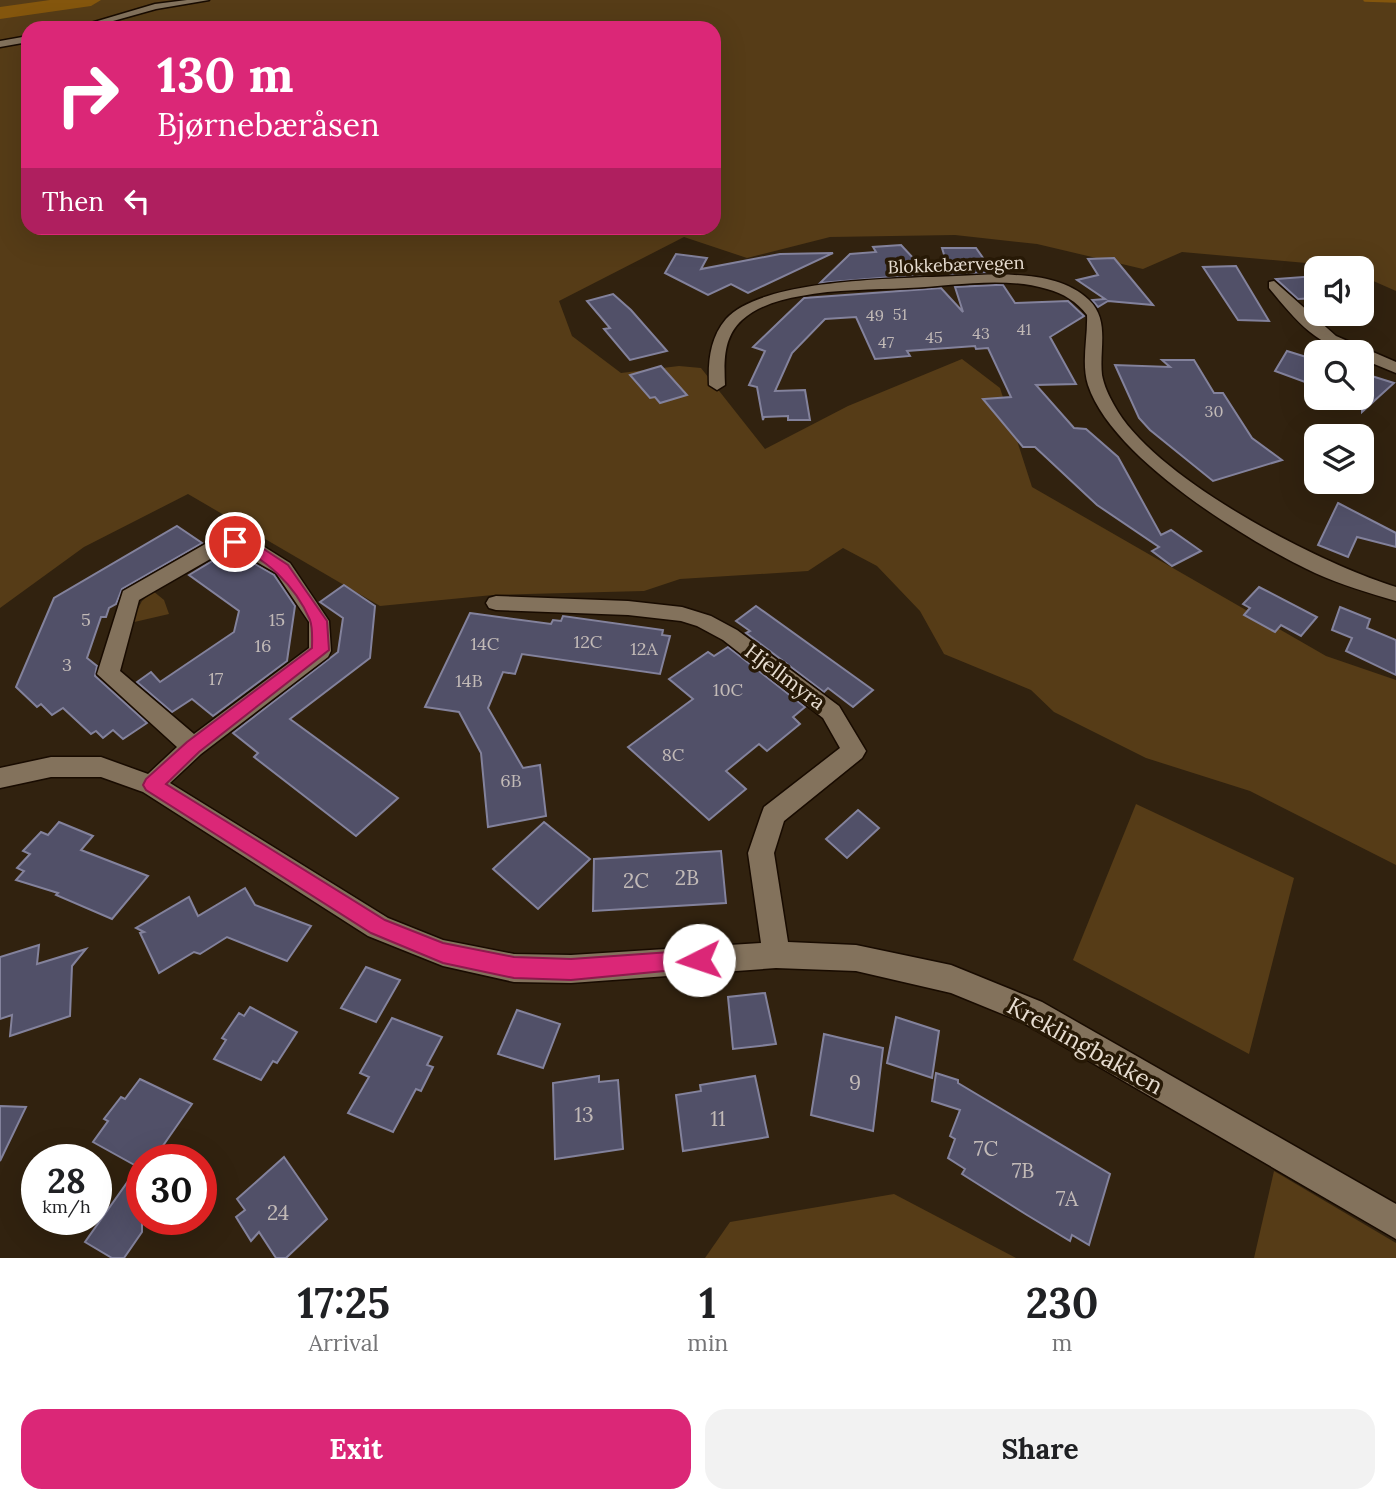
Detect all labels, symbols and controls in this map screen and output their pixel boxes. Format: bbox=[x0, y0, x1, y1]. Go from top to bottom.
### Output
text: 130 m bbox=[157, 43, 293, 105]
icon: right bbox=[42, 49, 133, 140]
text: Bjørnebæråsen bbox=[157, 104, 380, 145]
icon: left bbox=[118, 182, 156, 220]
text: Then bbox=[42, 185, 104, 218]
street label: Blokkebærvegen bbox=[887, 251, 1025, 278]
map controls bbox=[1304, 256, 1374, 494]
button: sound bbox=[1304, 256, 1374, 326]
house number: 51 bbox=[893, 304, 907, 324]
house number: 49 bbox=[866, 305, 884, 325]
house number: 41 bbox=[1017, 319, 1031, 339]
house number: 43 bbox=[972, 323, 990, 343]
house number: 45 bbox=[925, 327, 943, 347]
house number: 47 bbox=[878, 332, 895, 352]
button: search bbox=[1304, 340, 1374, 410]
house number: 30 bbox=[1205, 401, 1223, 421]
button: layers bbox=[1304, 424, 1374, 494]
pin bbox=[205, 512, 265, 572]
icon: arrive bbox=[216, 523, 254, 561]
house number: 5 bbox=[81, 608, 91, 631]
house number: 15 bbox=[269, 608, 285, 631]
house number: 12C bbox=[574, 630, 603, 653]
house number: 14C bbox=[471, 632, 500, 655]
house number: 16 bbox=[255, 634, 271, 657]
house number: 12A bbox=[630, 637, 658, 660]
street label: Hjellmyra bbox=[740, 638, 831, 716]
house number: 3 bbox=[62, 653, 72, 676]
house number: 17 bbox=[209, 667, 223, 690]
house number: 14B bbox=[455, 669, 483, 692]
house number: 10C bbox=[713, 678, 744, 701]
house number: 8C bbox=[662, 743, 685, 766]
house number: 6B bbox=[500, 769, 522, 792]
house number: 2B bbox=[675, 864, 699, 891]
house number: 2C bbox=[623, 867, 649, 894]
position arrow bbox=[662, 923, 736, 997]
street label: Kreklingbakken bbox=[1002, 990, 1169, 1101]
house number: 9 bbox=[849, 1069, 861, 1096]
house number: 13 bbox=[574, 1101, 594, 1128]
house number: 11 bbox=[710, 1105, 726, 1132]
house number: 7C bbox=[974, 1135, 998, 1162]
speed limit sign: 30 bbox=[126, 1144, 217, 1235]
house number: 7B bbox=[1012, 1157, 1034, 1184]
text: 28 bbox=[47, 1158, 86, 1203]
house number: 7A bbox=[1056, 1185, 1079, 1212]
text: km/h bbox=[42, 1195, 91, 1218]
house number: 24 bbox=[267, 1199, 289, 1226]
text: 17:25 bbox=[298, 1276, 390, 1330]
text: 1 bbox=[699, 1276, 716, 1330]
text: 230 bbox=[1026, 1276, 1098, 1330]
text: Arrival bbox=[309, 1328, 379, 1357]
text: min bbox=[687, 1328, 728, 1357]
text: m bbox=[1052, 1328, 1072, 1357]
button: Exit bbox=[21, 1409, 691, 1489]
button: Share bbox=[705, 1409, 1375, 1489]

